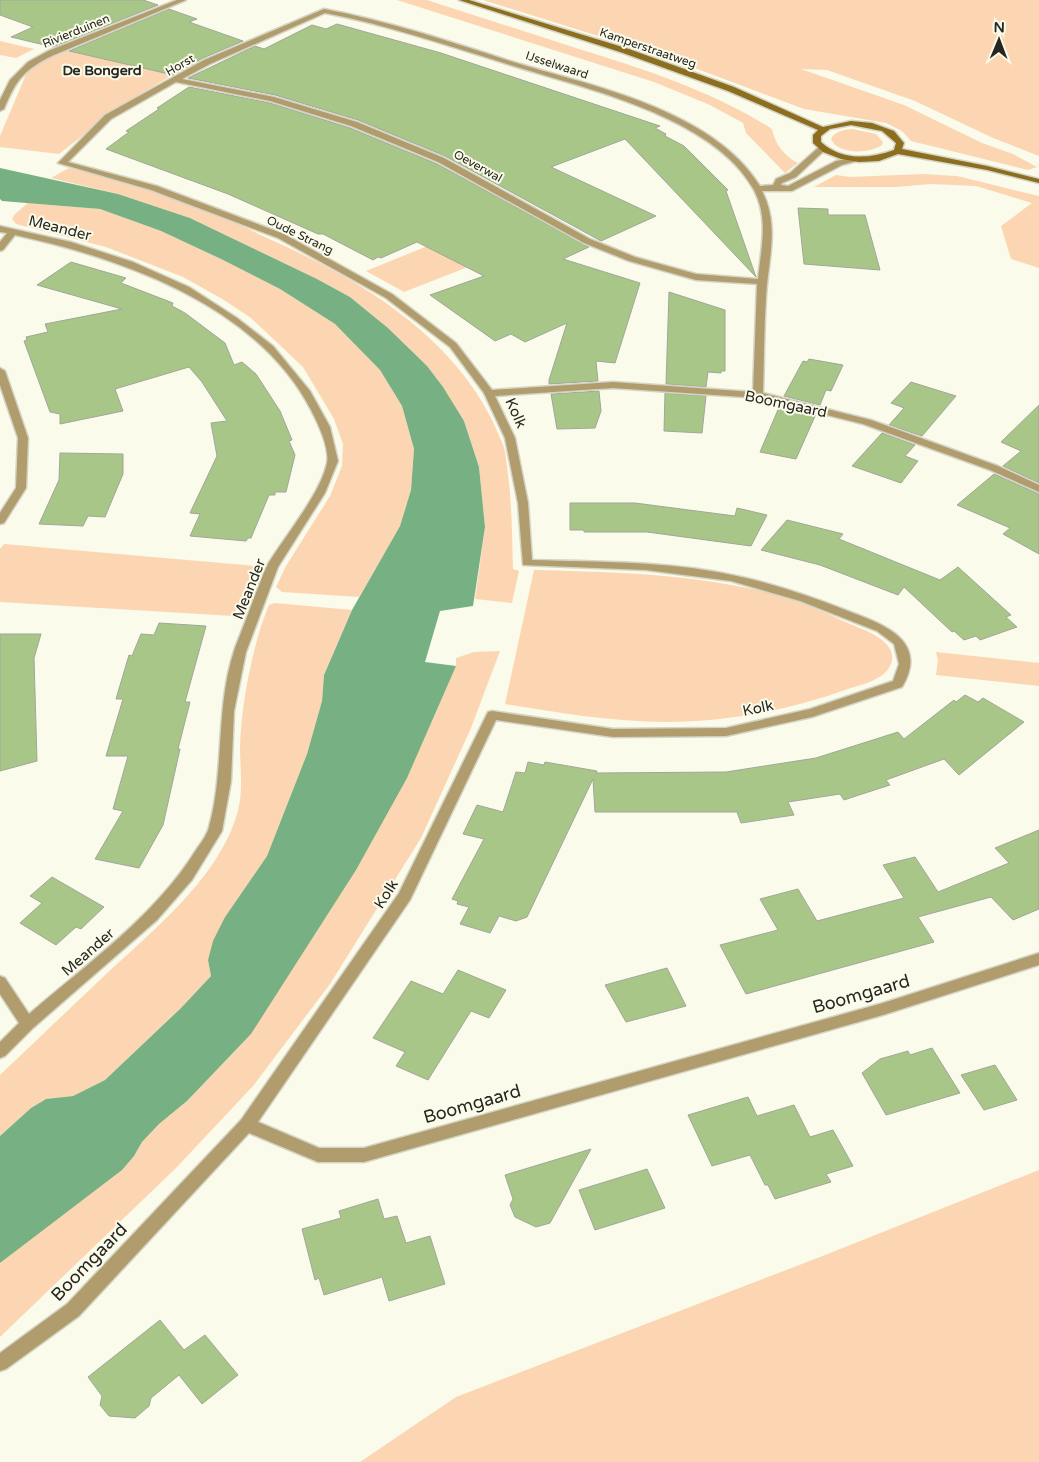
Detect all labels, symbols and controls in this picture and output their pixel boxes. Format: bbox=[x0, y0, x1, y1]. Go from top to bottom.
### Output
street label: Rivierduinen bbox=[40, 11, 112, 51]
north arrow bbox=[974, 15, 1024, 65]
text: N bbox=[993, 19, 1005, 36]
street label: Kamperstraatweg bbox=[598, 25, 698, 71]
street label: IJsselwaard bbox=[524, 48, 590, 82]
street label: Horst bbox=[163, 51, 197, 79]
district label: De Bongerd bbox=[62, 62, 142, 79]
street label: Oeverwal bbox=[451, 147, 505, 185]
street label: Meander bbox=[27, 212, 93, 245]
street label: Oude Strang bbox=[264, 213, 336, 257]
street label: Boomgaard bbox=[743, 387, 829, 421]
street label: Kolk bbox=[501, 395, 531, 431]
street label: Meander bbox=[229, 556, 269, 622]
street label: Kolk bbox=[741, 696, 775, 720]
street label: Kolk bbox=[370, 876, 402, 912]
street label: Meander bbox=[58, 924, 118, 980]
street label: Boomgaard bbox=[810, 970, 912, 1018]
street label: Boomgaard bbox=[421, 1080, 523, 1128]
street label: Boomgaard bbox=[46, 1218, 132, 1306]

